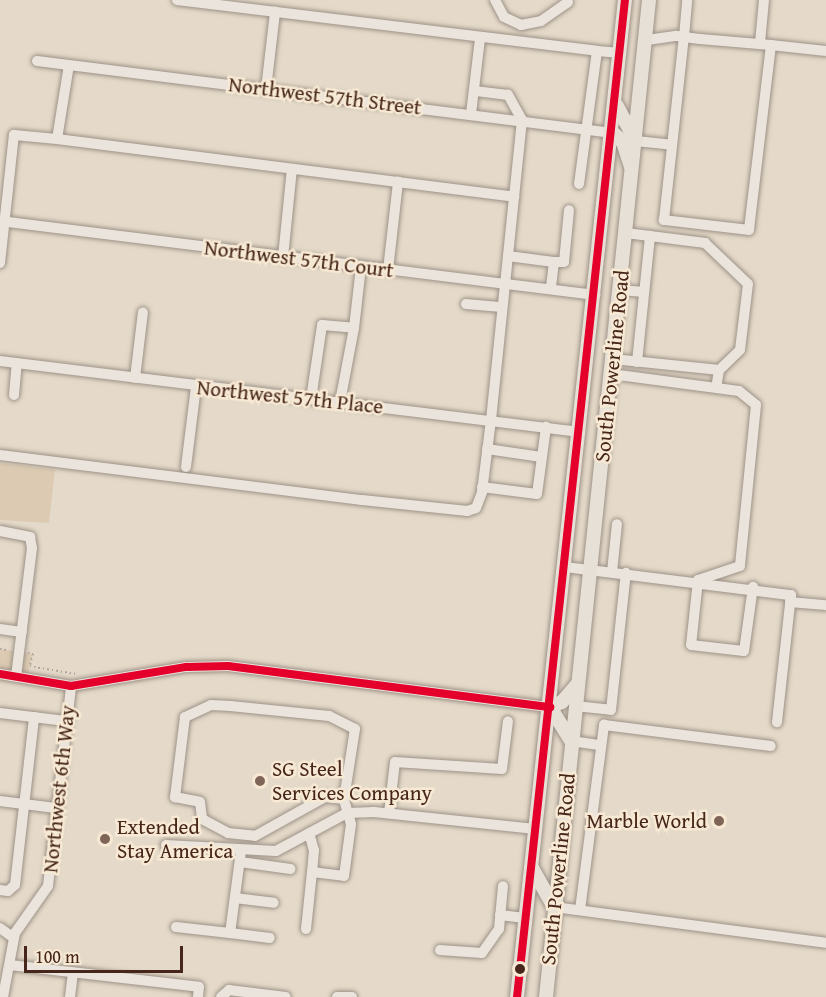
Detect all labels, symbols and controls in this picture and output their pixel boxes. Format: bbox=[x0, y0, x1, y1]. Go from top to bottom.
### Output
street label: Northwest 57th Street bbox=[227, 72, 423, 120]
street label: Northwest 57th Court bbox=[203, 235, 395, 283]
street label: South Powerline Road bbox=[589, 269, 635, 463]
street label: Northwest 57th Place bbox=[196, 375, 384, 419]
street label: Northwest 6th Way bbox=[38, 704, 80, 874]
place label: SG Steel Services Company bbox=[272, 756, 432, 806]
street label: South Powerline Road bbox=[535, 772, 581, 966]
marker: SG Steel Services Company bbox=[253, 774, 267, 788]
place label: Marble World bbox=[586, 808, 707, 834]
place label: Extended Stay America bbox=[117, 814, 233, 864]
marker: Marble World bbox=[712, 814, 726, 828]
marker: Extended Stay America bbox=[98, 832, 112, 846]
scale bar bbox=[27, 934, 186, 972]
text: 100 m bbox=[35, 943, 80, 970]
unlabelled marker bbox=[514, 963, 526, 975]

